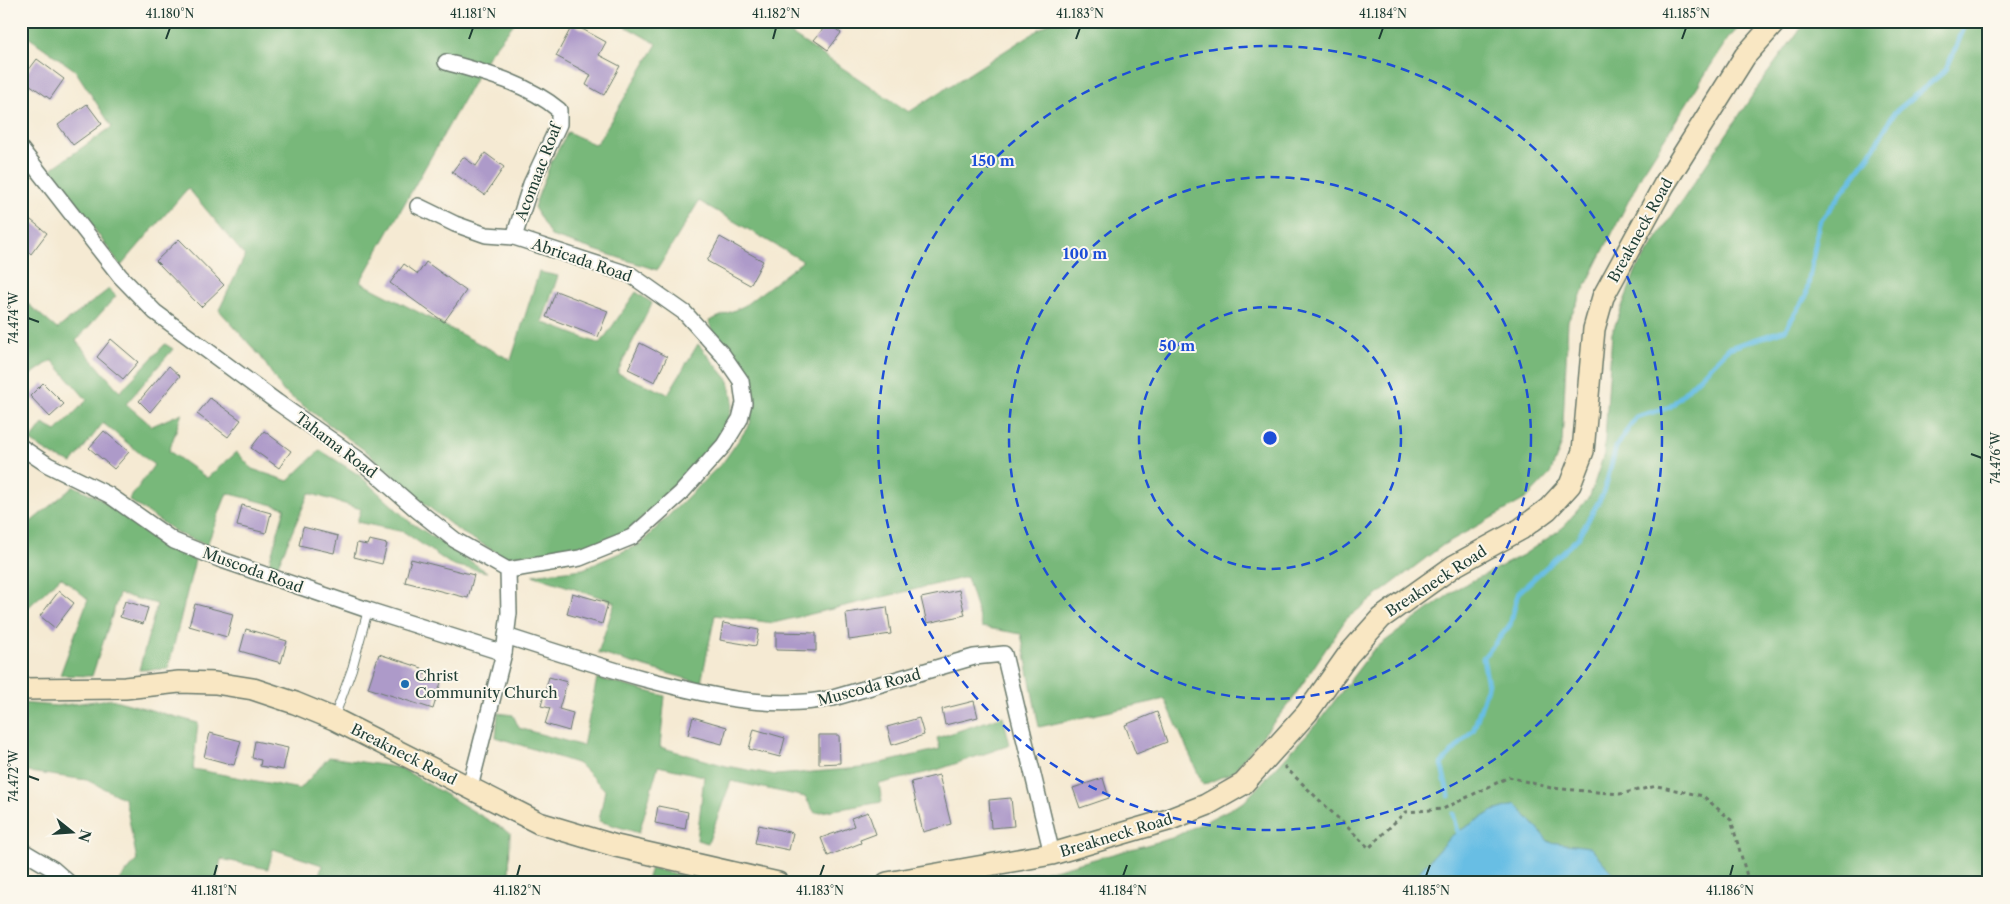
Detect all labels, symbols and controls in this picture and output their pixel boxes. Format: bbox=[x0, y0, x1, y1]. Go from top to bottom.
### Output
text: 41.180°N bbox=[146, 6, 194, 21]
text: 41.181°N bbox=[450, 6, 496, 21]
text: 41.182°N bbox=[752, 6, 800, 21]
text: 41.183°N bbox=[1056, 6, 1104, 21]
text: 41.184°N bbox=[1359, 6, 1407, 21]
text: 41.185°N bbox=[1662, 6, 1710, 21]
street label: Acomaac Roaf bbox=[510, 119, 566, 224]
text: 150 m bbox=[971, 151, 1015, 170]
street label: Breakneck Road bbox=[1603, 174, 1677, 286]
street label: Abricada Road bbox=[528, 234, 635, 286]
text: 100 m bbox=[1063, 244, 1107, 263]
text: 74.474°W bbox=[6, 291, 21, 344]
text: 50 m bbox=[1159, 336, 1195, 355]
street label: Tahama Road bbox=[291, 408, 381, 482]
centre of rings bbox=[1261, 429, 1279, 447]
text: 74.476°W bbox=[1988, 431, 2003, 484]
street label: Breakneck Road bbox=[1382, 541, 1490, 621]
street label: Muscoda Road bbox=[200, 543, 306, 597]
street label: Muscoda Road bbox=[815, 664, 923, 710]
place label: Christ Community Church bbox=[415, 666, 558, 702]
marker: Christ Community Church bbox=[399, 678, 411, 690]
street label: Breakneck Road bbox=[348, 719, 460, 789]
text: 74.472°W bbox=[6, 749, 21, 802]
north arrow bbox=[48, 806, 98, 856]
street label: Breakneck Road bbox=[1057, 809, 1175, 861]
text: N bbox=[74, 827, 95, 844]
text: 41.181°N bbox=[191, 883, 237, 898]
text: 41.182°N bbox=[493, 883, 541, 898]
text: 41.183°N bbox=[796, 883, 844, 898]
text: 41.184°N bbox=[1099, 883, 1147, 898]
text: 41.185°N bbox=[1402, 883, 1450, 898]
text: 41.186°N bbox=[1706, 883, 1754, 898]

